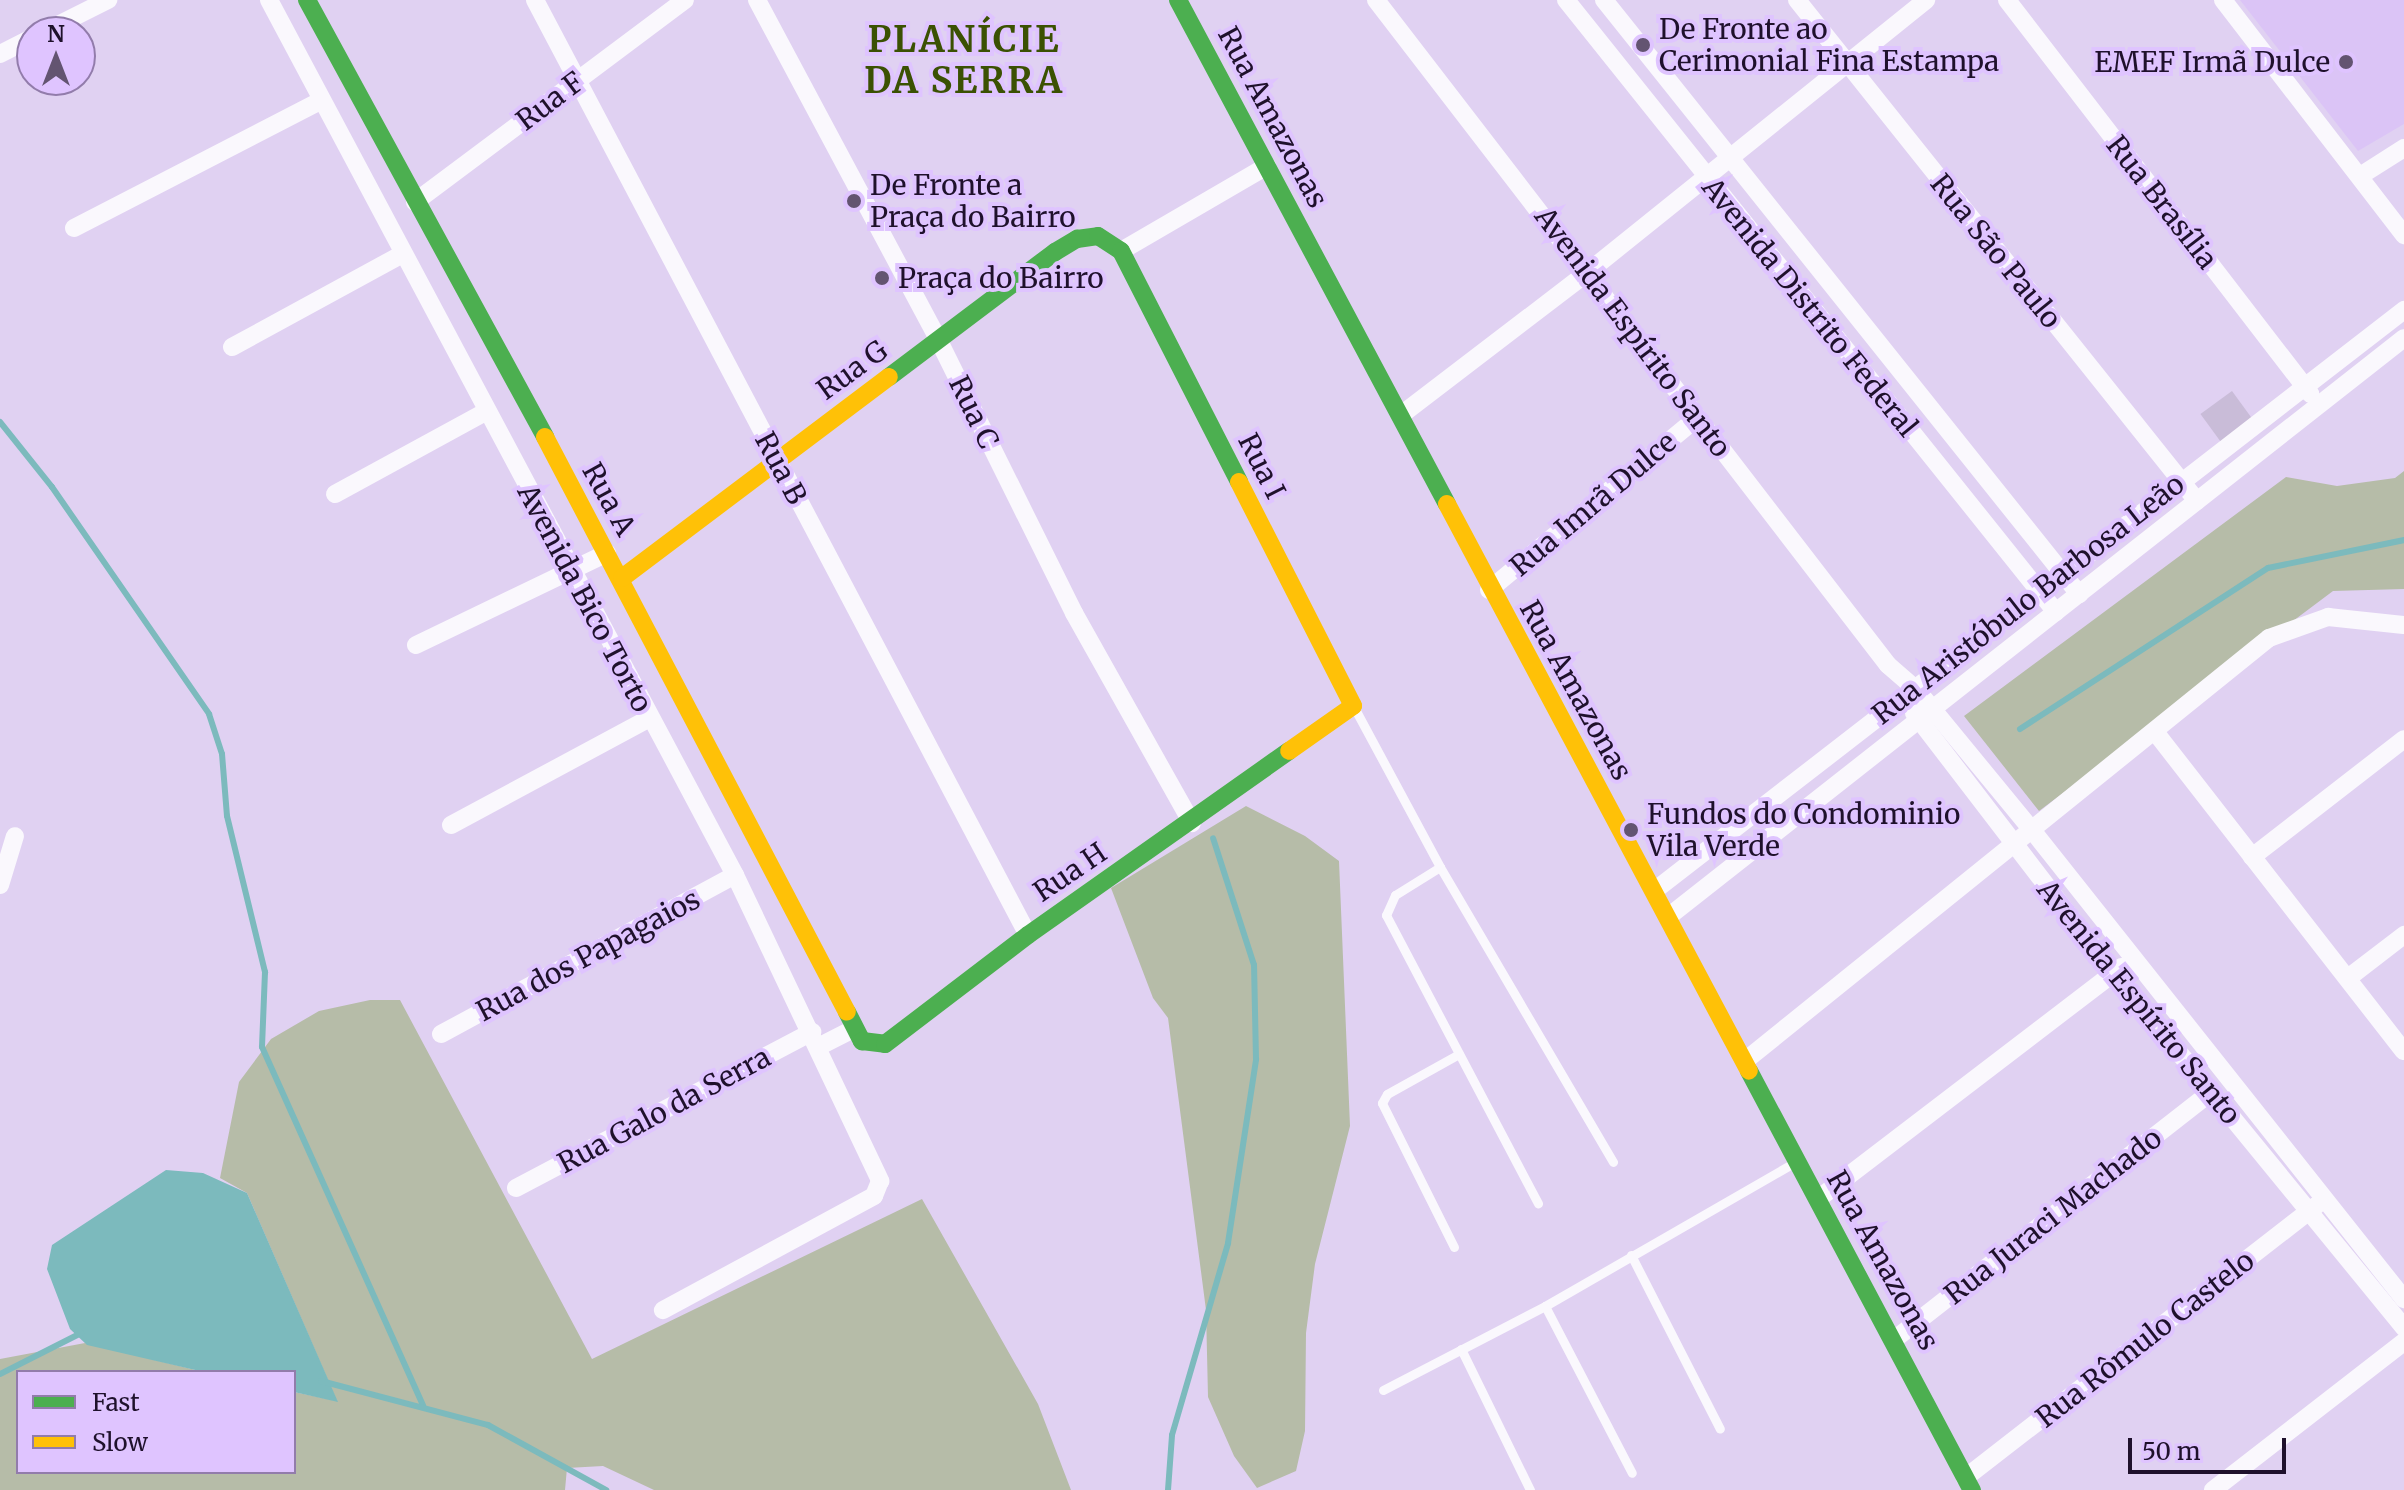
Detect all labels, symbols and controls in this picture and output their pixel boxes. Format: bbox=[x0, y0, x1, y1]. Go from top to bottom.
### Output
place label: De Fronte ao Cerimonial Fina Estampa bbox=[1659, 12, 1999, 78]
north arrow bbox=[16, 16, 96, 96]
district label: PLANÍCIE DA SERRA bbox=[864, 17, 1064, 102]
text: N bbox=[47, 20, 65, 48]
street label: Rua Amazonas bbox=[1211, 21, 1335, 213]
marker: De Fronte ao Cerimonial Fina Estampa bbox=[1634, 36, 1652, 54]
place label: EMEF Irmã Dulce bbox=[2094, 45, 2330, 79]
marker: EMEF Irmã Dulce bbox=[2337, 53, 2355, 71]
street label: Rua F bbox=[510, 65, 590, 137]
street label: Rua Brasília bbox=[2100, 129, 2224, 275]
street label: Rua São Paulo bbox=[1924, 167, 2068, 335]
place label: De Fronte a Praça do Bairro bbox=[870, 168, 1076, 234]
street label: Avenida Distrito Federal bbox=[1695, 171, 1925, 443]
marker: De Fronte a Praça do Bairro bbox=[845, 192, 863, 210]
street label: Avenida Espírito Santo bbox=[1528, 201, 1738, 463]
place label: Praça do Bairro bbox=[898, 261, 1104, 295]
marker: Praça do Bairro bbox=[873, 269, 891, 287]
street label: Rua G bbox=[810, 333, 894, 407]
street label: Rua C bbox=[942, 370, 1006, 454]
street label: Rua Imrã Dulce bbox=[1503, 425, 1683, 583]
street label: Rua B bbox=[748, 426, 814, 510]
street label: Rua I bbox=[1231, 428, 1293, 504]
street label: Rua A bbox=[575, 457, 643, 541]
street label: Rua Aristóbulo Barbosa Leão bbox=[1865, 467, 2191, 731]
street label: Avenida Bico Torto bbox=[511, 478, 659, 718]
street label: Rua Amazonas bbox=[1513, 594, 1639, 786]
place label: Fundos do Condominio Vila Verde bbox=[1647, 797, 1960, 863]
marker: Fundos do Condominio Vila Verde bbox=[1622, 821, 1640, 839]
street label: Rua H bbox=[1027, 835, 1113, 909]
street label: Avenida Espírito Santo bbox=[2030, 873, 2248, 1131]
street label: Rua dos Papagaios bbox=[471, 882, 705, 1028]
street label: Rua Galo da Serra bbox=[552, 1040, 776, 1180]
street label: Rua Juraci Machado bbox=[1938, 1121, 2168, 1311]
street label: Rua Amazonas bbox=[1820, 1164, 1946, 1356]
street label: Rua Rômulo Castelo bbox=[2029, 1243, 2261, 1435]
legend bbox=[16, 1370, 296, 1474]
text: Fast bbox=[92, 1387, 140, 1418]
scale bar bbox=[2132, 1422, 2290, 1472]
text: Slow bbox=[92, 1427, 148, 1458]
text: 50 m bbox=[2142, 1436, 2201, 1467]

